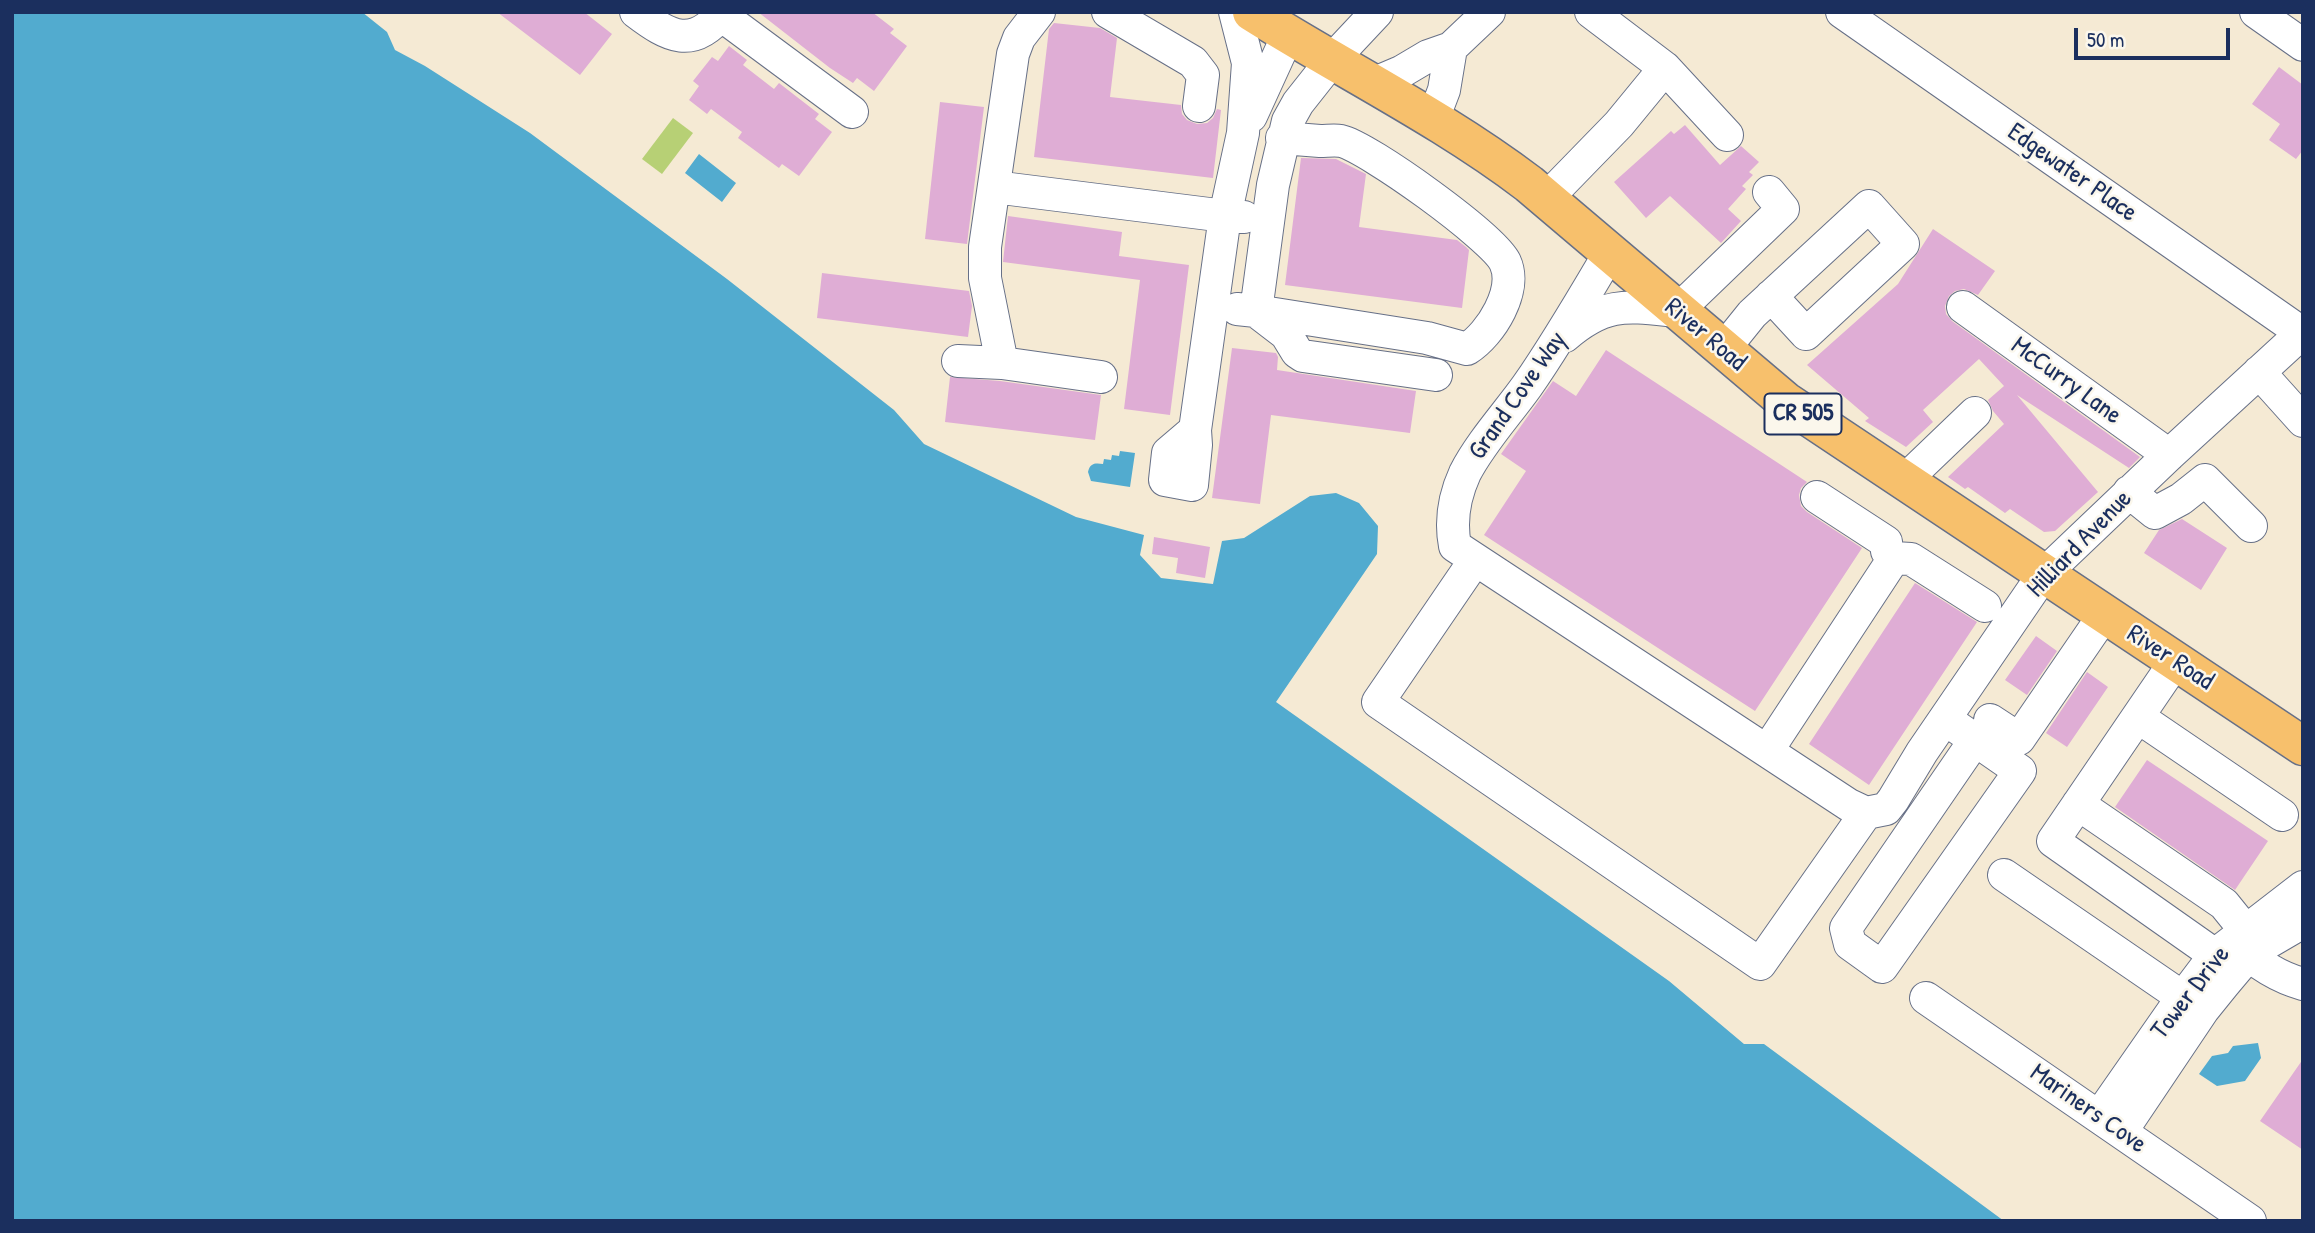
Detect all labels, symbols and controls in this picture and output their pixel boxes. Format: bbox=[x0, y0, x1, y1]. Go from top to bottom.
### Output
scale bar bbox=[2077, 14, 2233, 58]
text: 50 m bbox=[2087, 25, 2124, 54]
street label: Edgewater Place bbox=[2001, 117, 2143, 229]
street label: River Road bbox=[1658, 292, 1752, 378]
street label: Grand Cove Way bbox=[1462, 326, 1574, 466]
street label: McCurry Lane bbox=[2005, 330, 2127, 432]
road number: CR 505 bbox=[1764, 394, 1842, 435]
street label: Hilliard Avenue bbox=[2021, 484, 2139, 604]
street label: River Road bbox=[2121, 619, 2219, 697]
street label: Tower Drive bbox=[2145, 940, 2237, 1046]
street label: Mariners Cove bbox=[2024, 1057, 2152, 1161]

